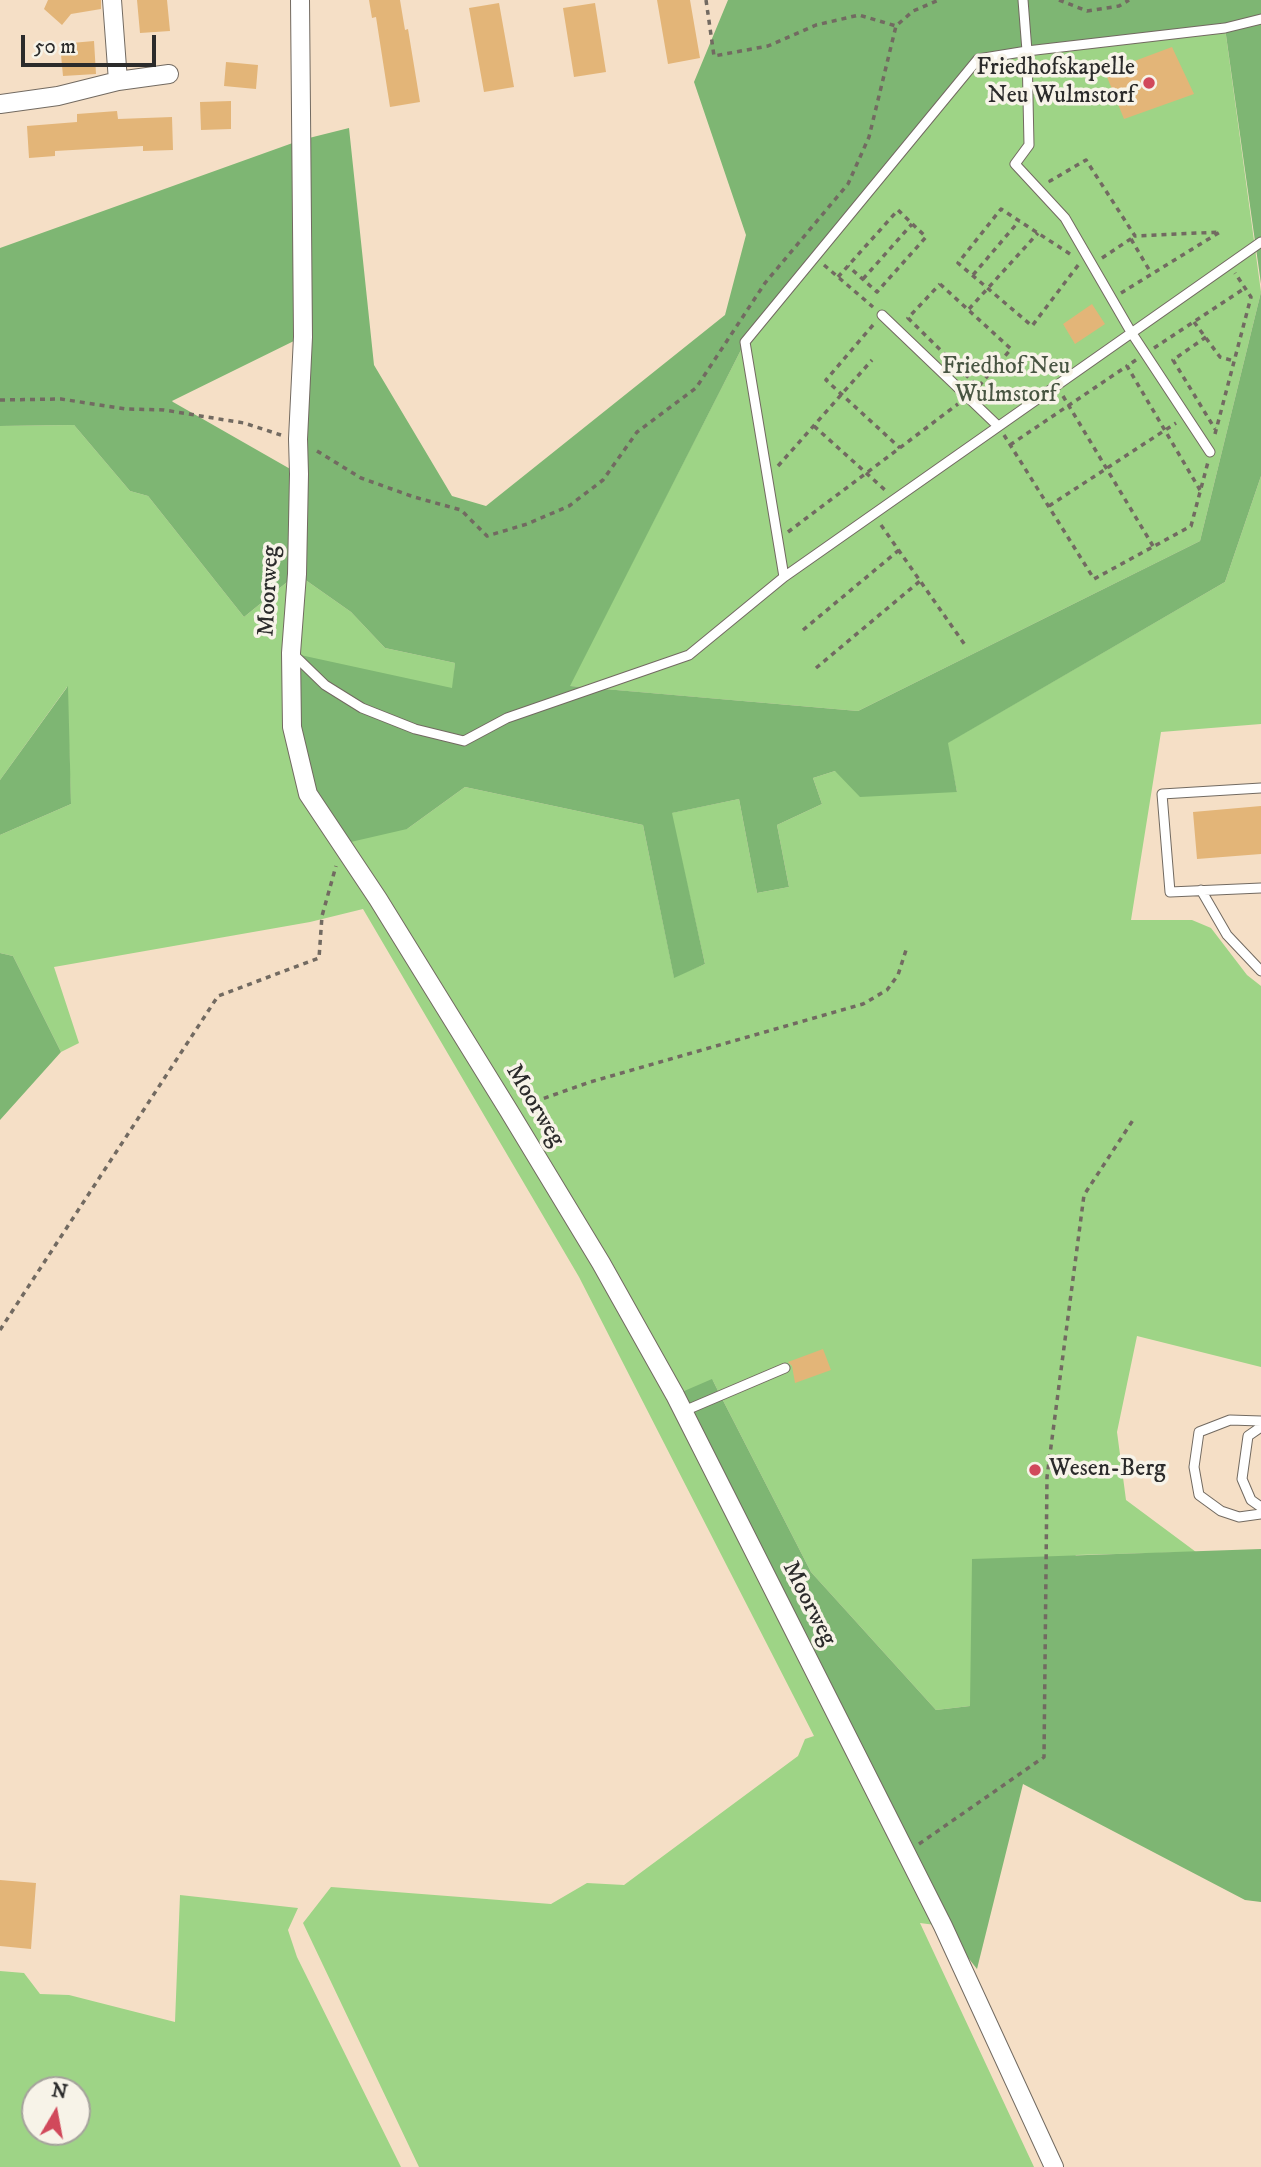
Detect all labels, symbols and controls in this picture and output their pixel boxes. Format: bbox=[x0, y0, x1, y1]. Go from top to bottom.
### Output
scale bar bbox=[24, 21, 159, 65]
text: 50 m bbox=[34, 34, 76, 60]
place label: Friedhofskapelle Neu Wulmstorf bbox=[976, 55, 1135, 111]
marker: Friedhofskapelle Neu Wulmstorf bbox=[1141, 75, 1157, 91]
park label: Friedhof Neu Wulmstorf bbox=[942, 354, 1070, 410]
street label: Moorweg bbox=[253, 545, 287, 637]
street label: Moorweg bbox=[498, 1060, 570, 1152]
place label: Wesen-Berg bbox=[1049, 1456, 1166, 1484]
marker: Wesen-Berg bbox=[1027, 1462, 1043, 1478]
street label: Moorweg bbox=[775, 1557, 841, 1651]
north arrow bbox=[21, 2076, 91, 2146]
text: N bbox=[50, 2079, 69, 2104]

